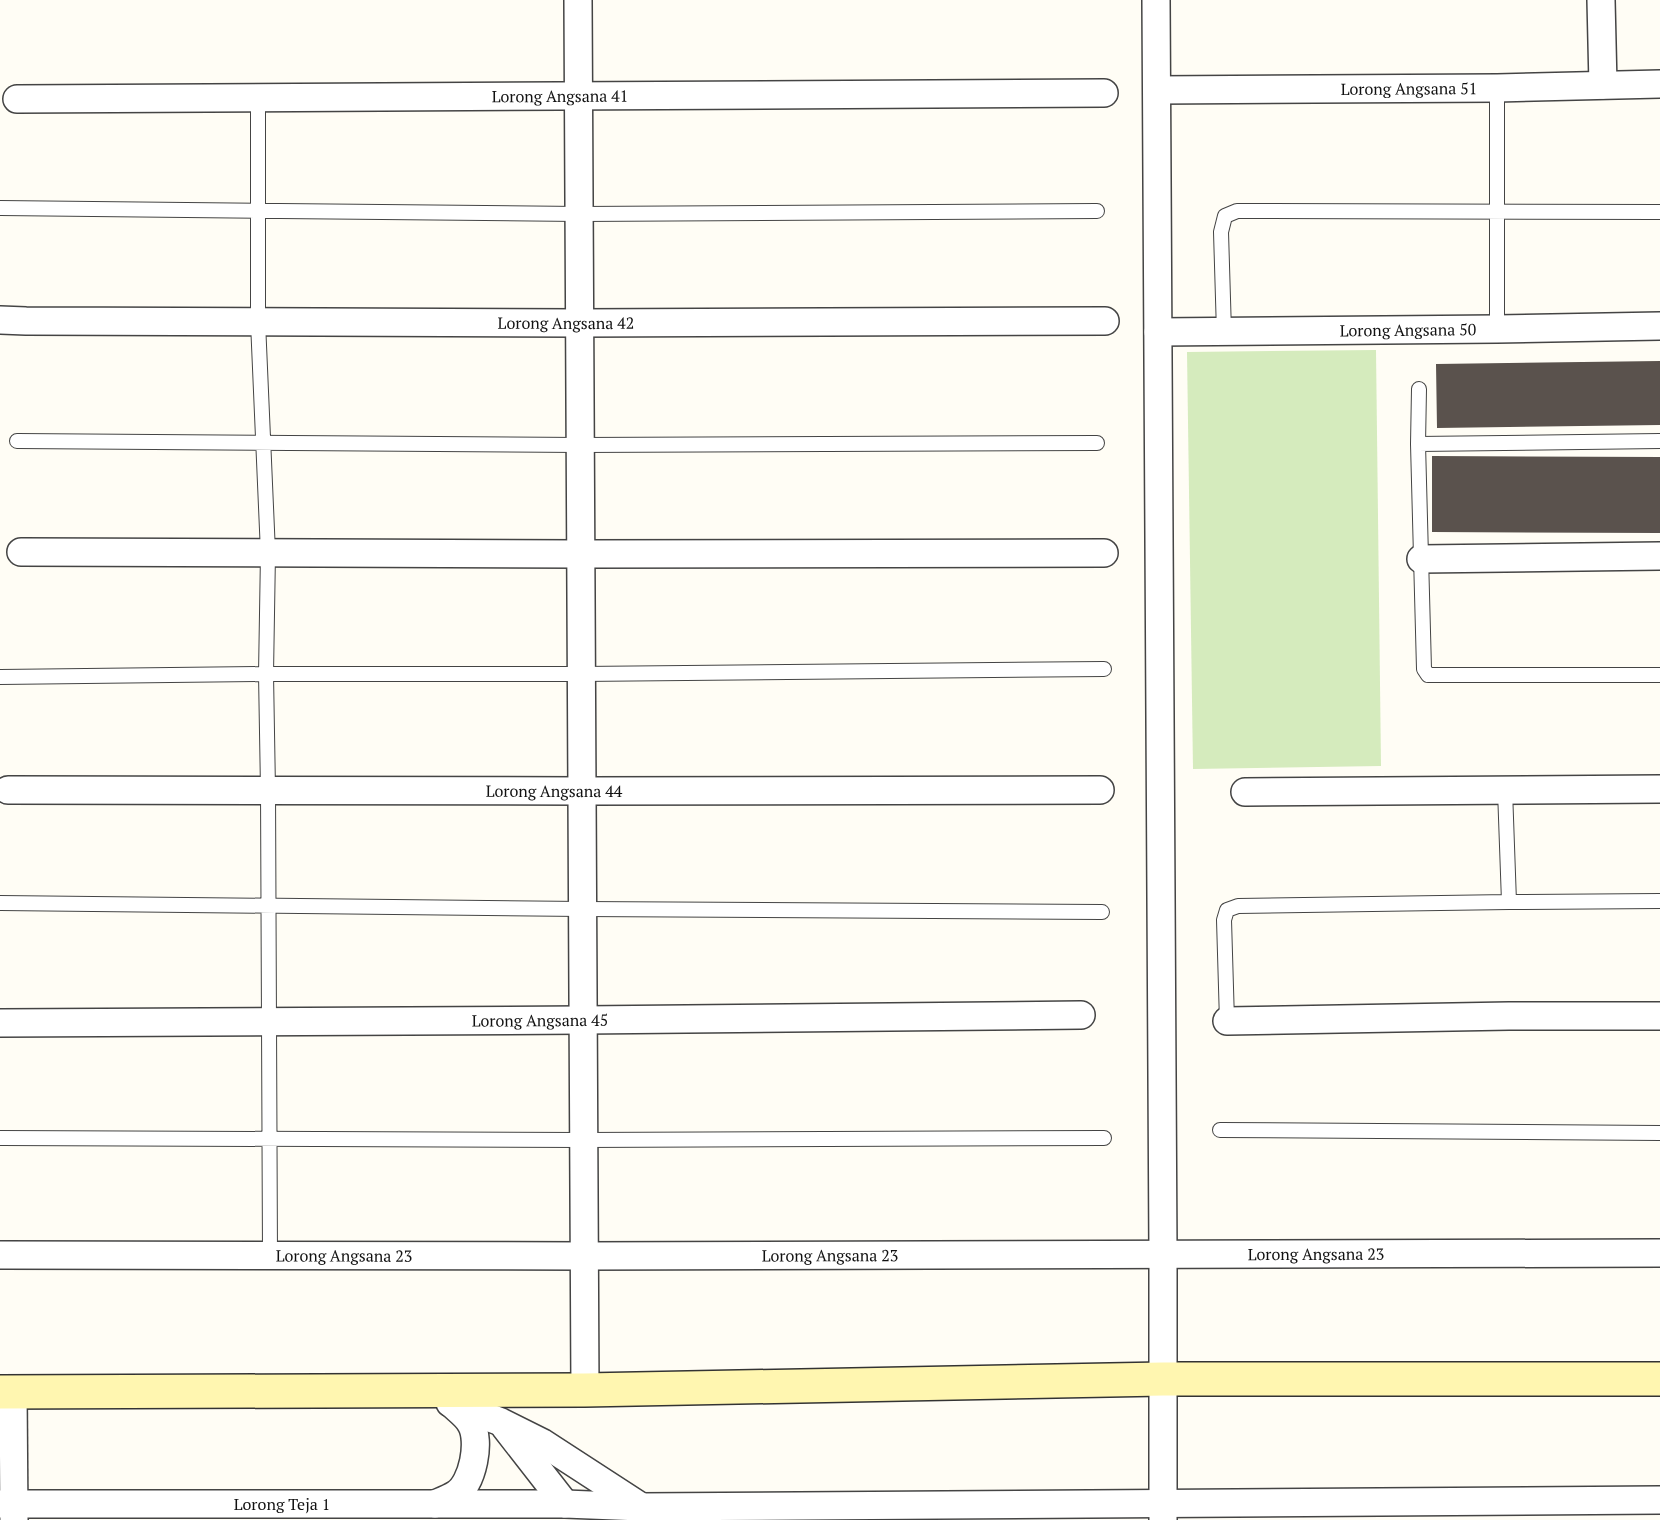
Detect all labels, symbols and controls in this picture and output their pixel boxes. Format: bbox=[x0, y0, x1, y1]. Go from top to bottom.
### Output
street label: Lorong Angsana 51 bbox=[1341, 77, 1477, 100]
street label: Lorong Angsana 41 bbox=[492, 85, 628, 107]
street label: Lorong Angsana 42 bbox=[498, 312, 634, 334]
street label: Lorong Angsana 50 bbox=[1340, 318, 1476, 341]
street label: Lorong Angsana 44 bbox=[486, 780, 623, 802]
street label: Lorong Angsana 45 bbox=[472, 1009, 608, 1032]
street label: Lorong Angsana 23 bbox=[1248, 1243, 1384, 1265]
street label: Lorong Angsana 23 bbox=[276, 1244, 412, 1267]
street label: Lorong Angsana 23 bbox=[762, 1244, 898, 1267]
street label: Lorong Teja 1 bbox=[234, 1493, 330, 1515]

